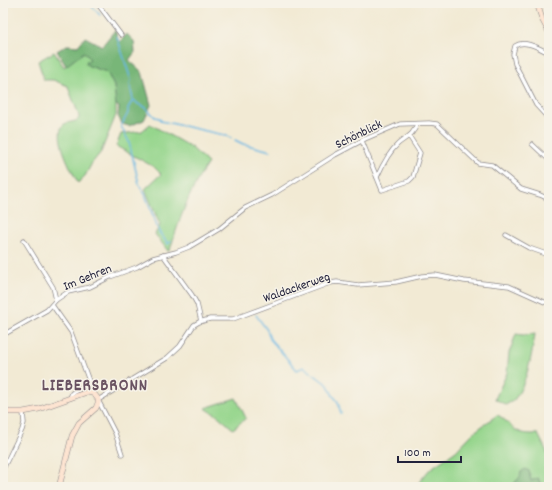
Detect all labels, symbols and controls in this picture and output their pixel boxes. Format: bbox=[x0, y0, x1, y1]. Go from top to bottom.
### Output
street label: Schönblick bbox=[332, 116, 386, 155]
street label: Im Gehren bbox=[61, 260, 115, 297]
street label: Waldackerweg bbox=[261, 268, 333, 309]
district label: LIEBERSBRONN bbox=[42, 375, 148, 399]
scale bar bbox=[398, 438, 461, 464]
text: 100 m bbox=[404, 445, 431, 462]

